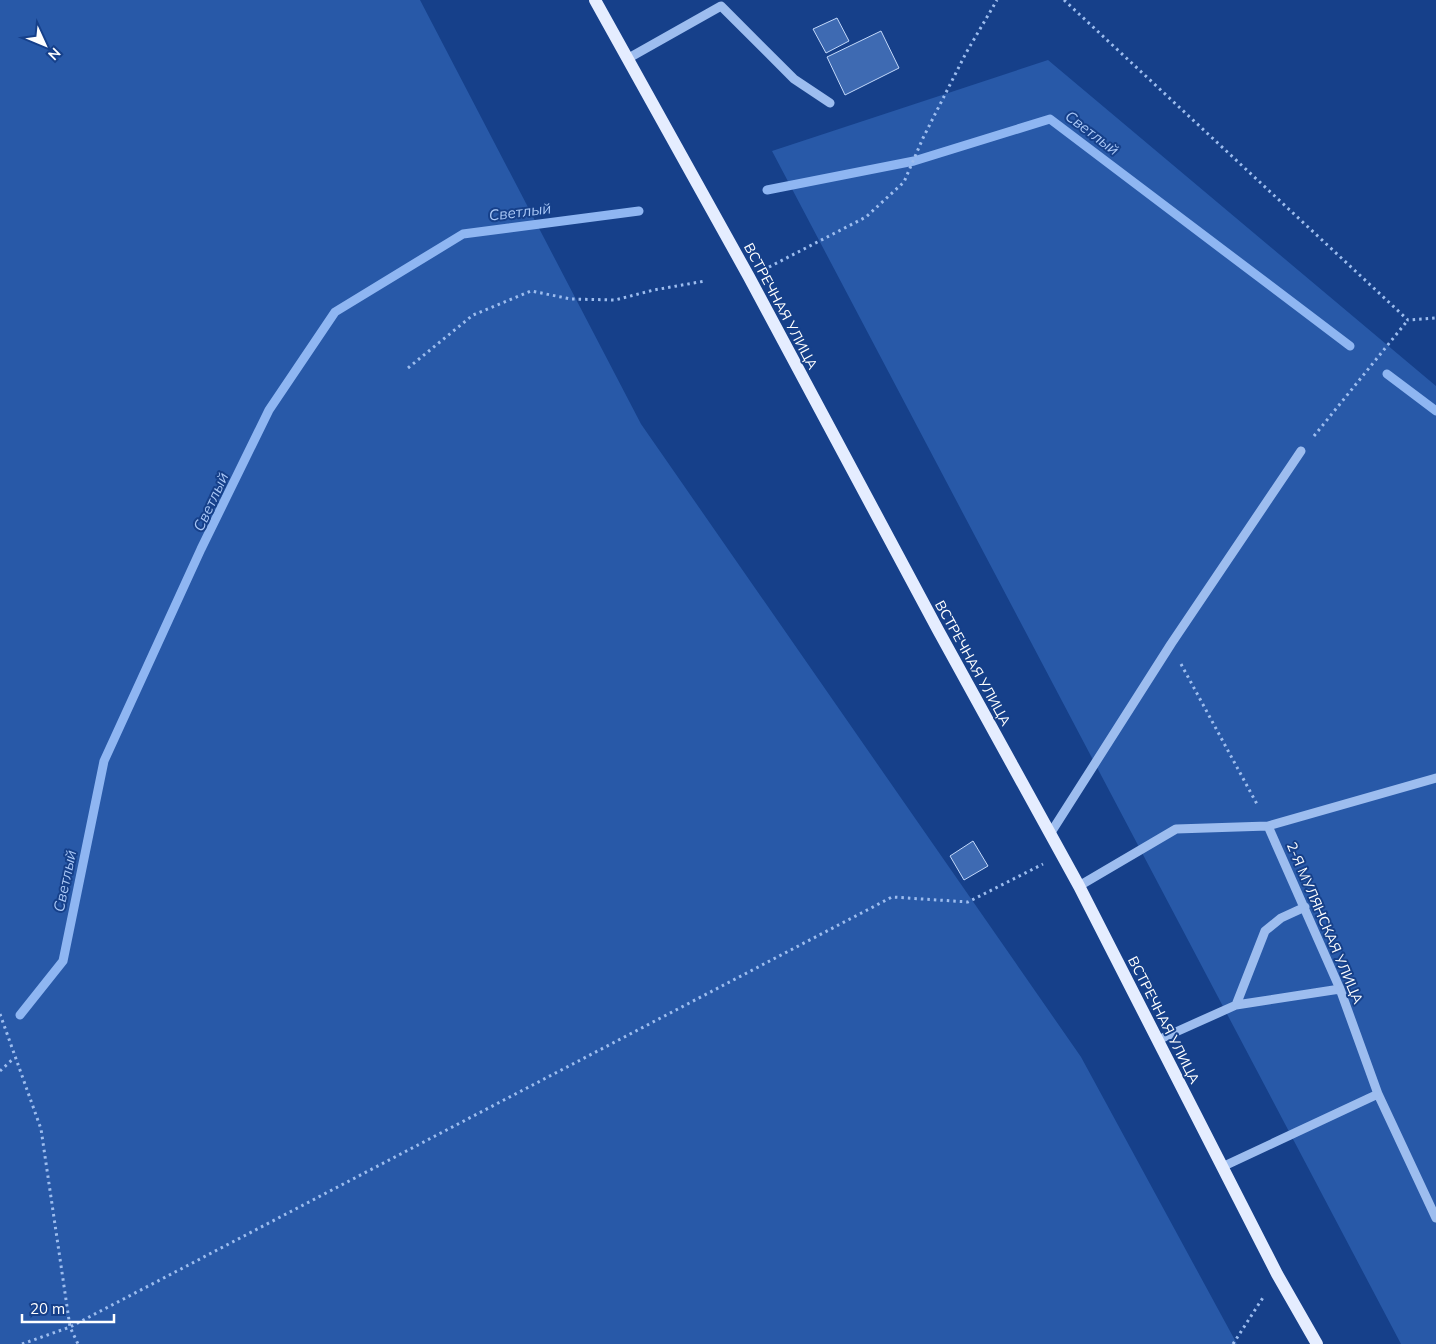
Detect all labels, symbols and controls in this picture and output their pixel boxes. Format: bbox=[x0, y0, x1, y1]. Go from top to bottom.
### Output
north arrow bbox=[20, 20, 70, 70]
text: N bbox=[44, 44, 64, 64]
water label: Светлый bbox=[1062, 106, 1123, 159]
water label: Светлый bbox=[488, 198, 552, 225]
street label: ВСТРЕЧНАЯ УЛИЦА bbox=[740, 240, 822, 373]
water label: Светлый bbox=[189, 469, 232, 534]
street label: ВСТРЕЧНАЯ УЛИЦА bbox=[931, 597, 1015, 730]
street label: 2-Я МУЛЯНСКАЯ УЛИЦА bbox=[1283, 839, 1368, 1007]
water label: Светлый bbox=[49, 848, 80, 914]
street label: ВСТРЕЧНАЯ УЛИЦА bbox=[1124, 953, 1204, 1087]
scale bar bbox=[22, 1292, 115, 1324]
text: 20 m bbox=[30, 1299, 65, 1318]

